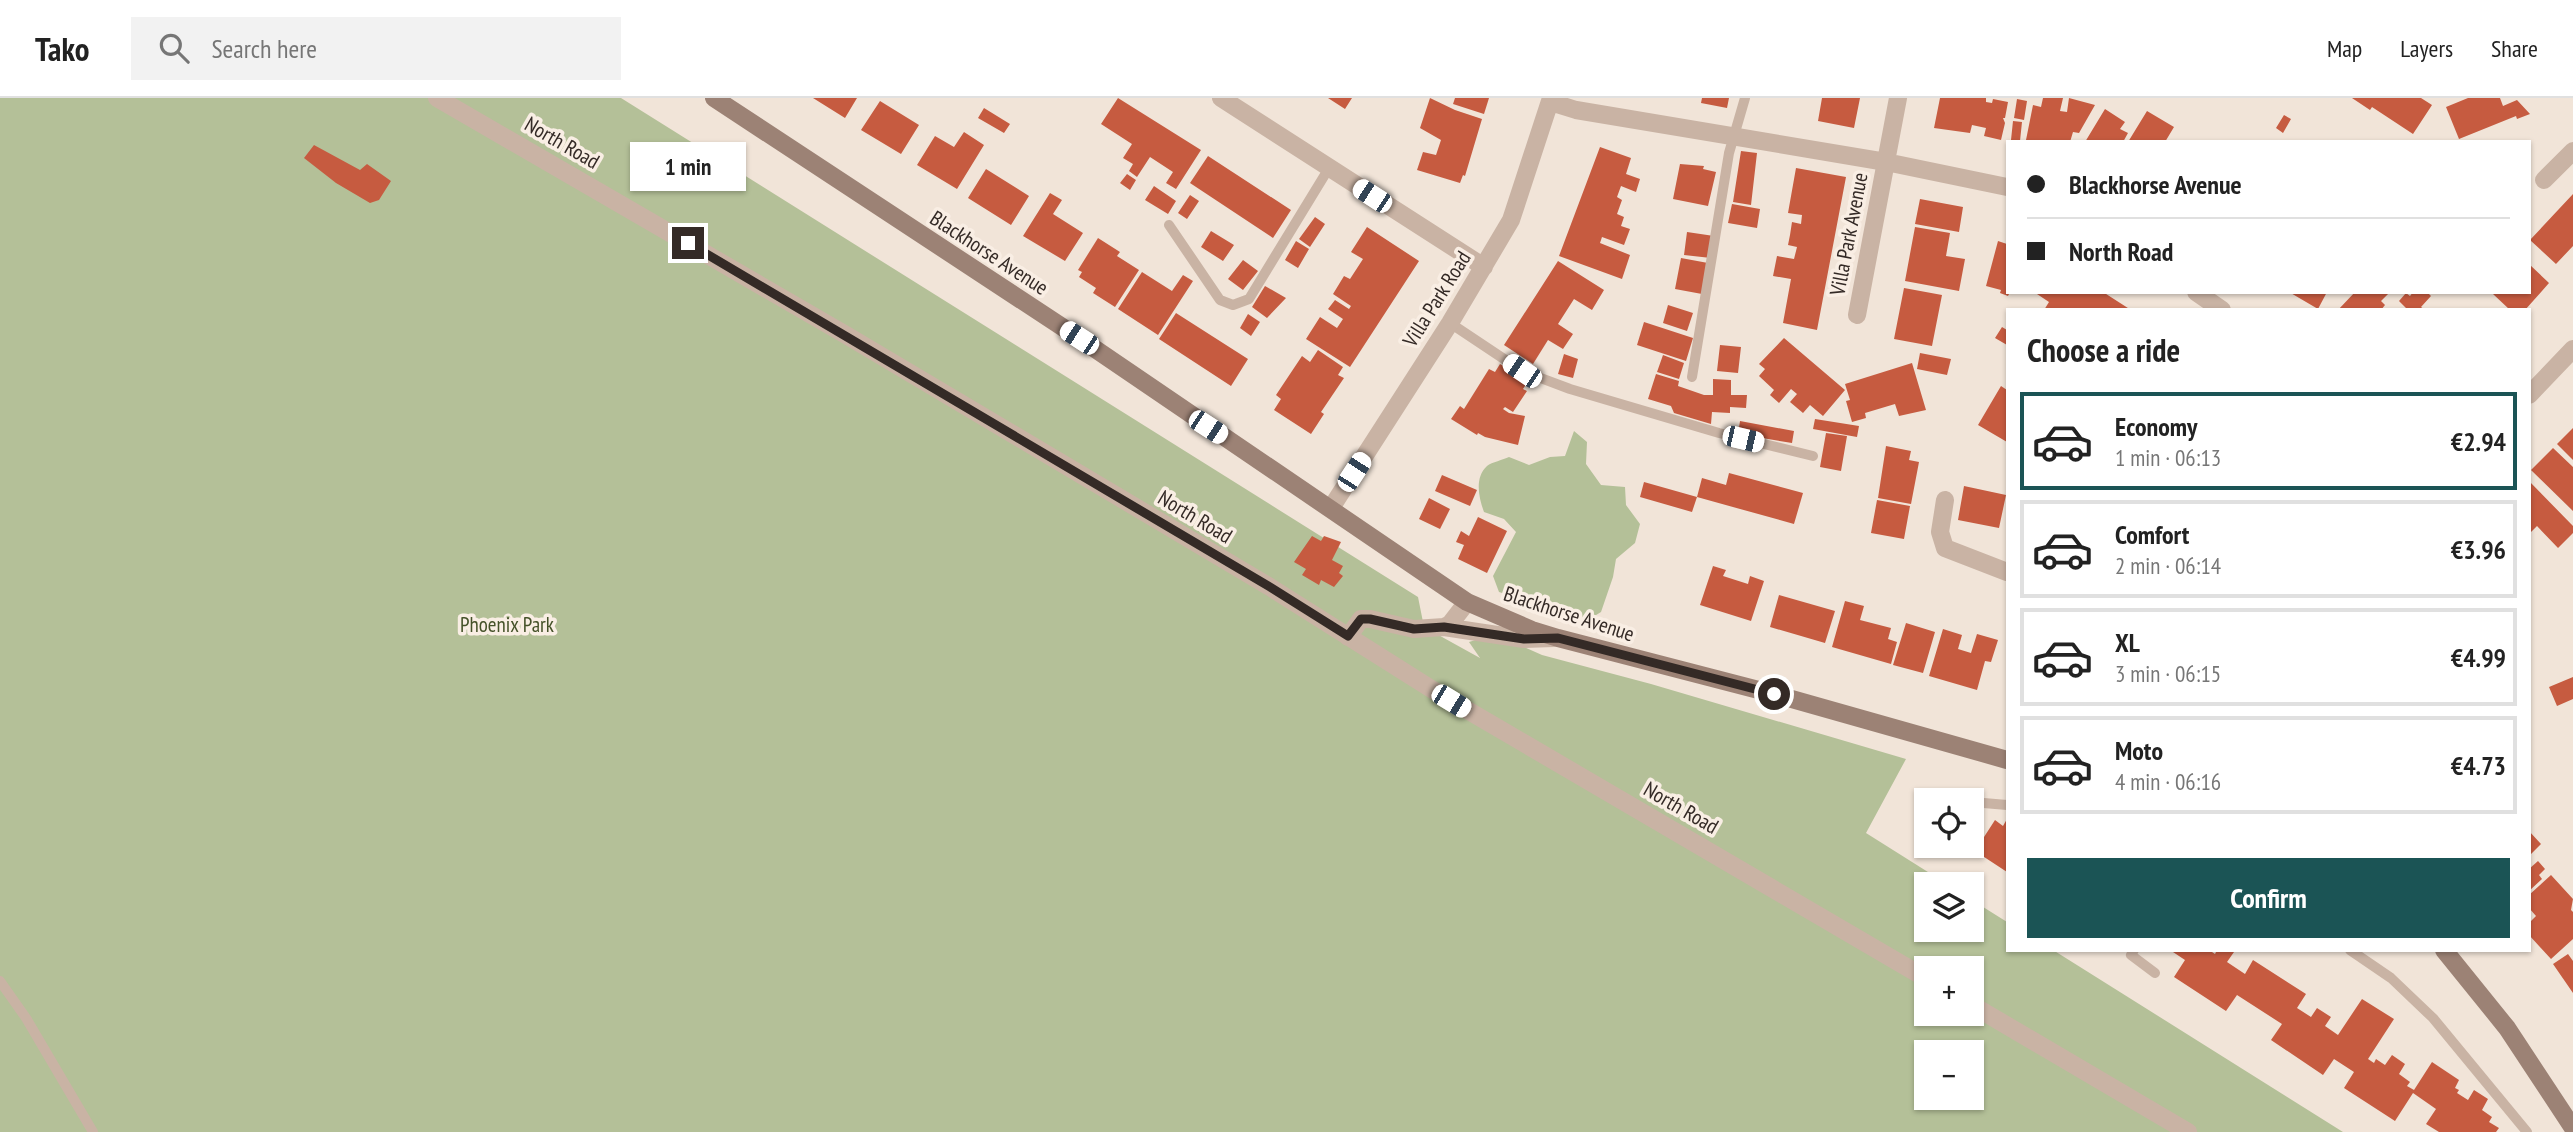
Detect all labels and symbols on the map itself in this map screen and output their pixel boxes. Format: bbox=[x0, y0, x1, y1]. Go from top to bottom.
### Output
street label: North Road bbox=[520, 110, 604, 175]
callout: 1 min bbox=[630, 142, 746, 190]
street label: Villa Park Avenue bbox=[1823, 170, 1874, 299]
car bbox=[1349, 176, 1396, 216]
street label: Blackhorse Avenue bbox=[925, 204, 1054, 301]
route end bbox=[672, 227, 704, 259]
street label: Villa Park Road bbox=[1396, 246, 1477, 352]
car bbox=[1056, 318, 1103, 358]
car bbox=[1499, 351, 1546, 391]
car bbox=[1185, 407, 1232, 447]
car bbox=[1721, 424, 1766, 454]
car bbox=[1334, 449, 1375, 495]
street label: North Road bbox=[1153, 484, 1237, 549]
street label: Blackhorse Avenue bbox=[1500, 580, 1638, 647]
park label: Phoenix Park bbox=[460, 611, 554, 638]
route start bbox=[1758, 678, 1790, 710]
car bbox=[1428, 681, 1475, 721]
street label: North Road bbox=[1639, 775, 1723, 840]

